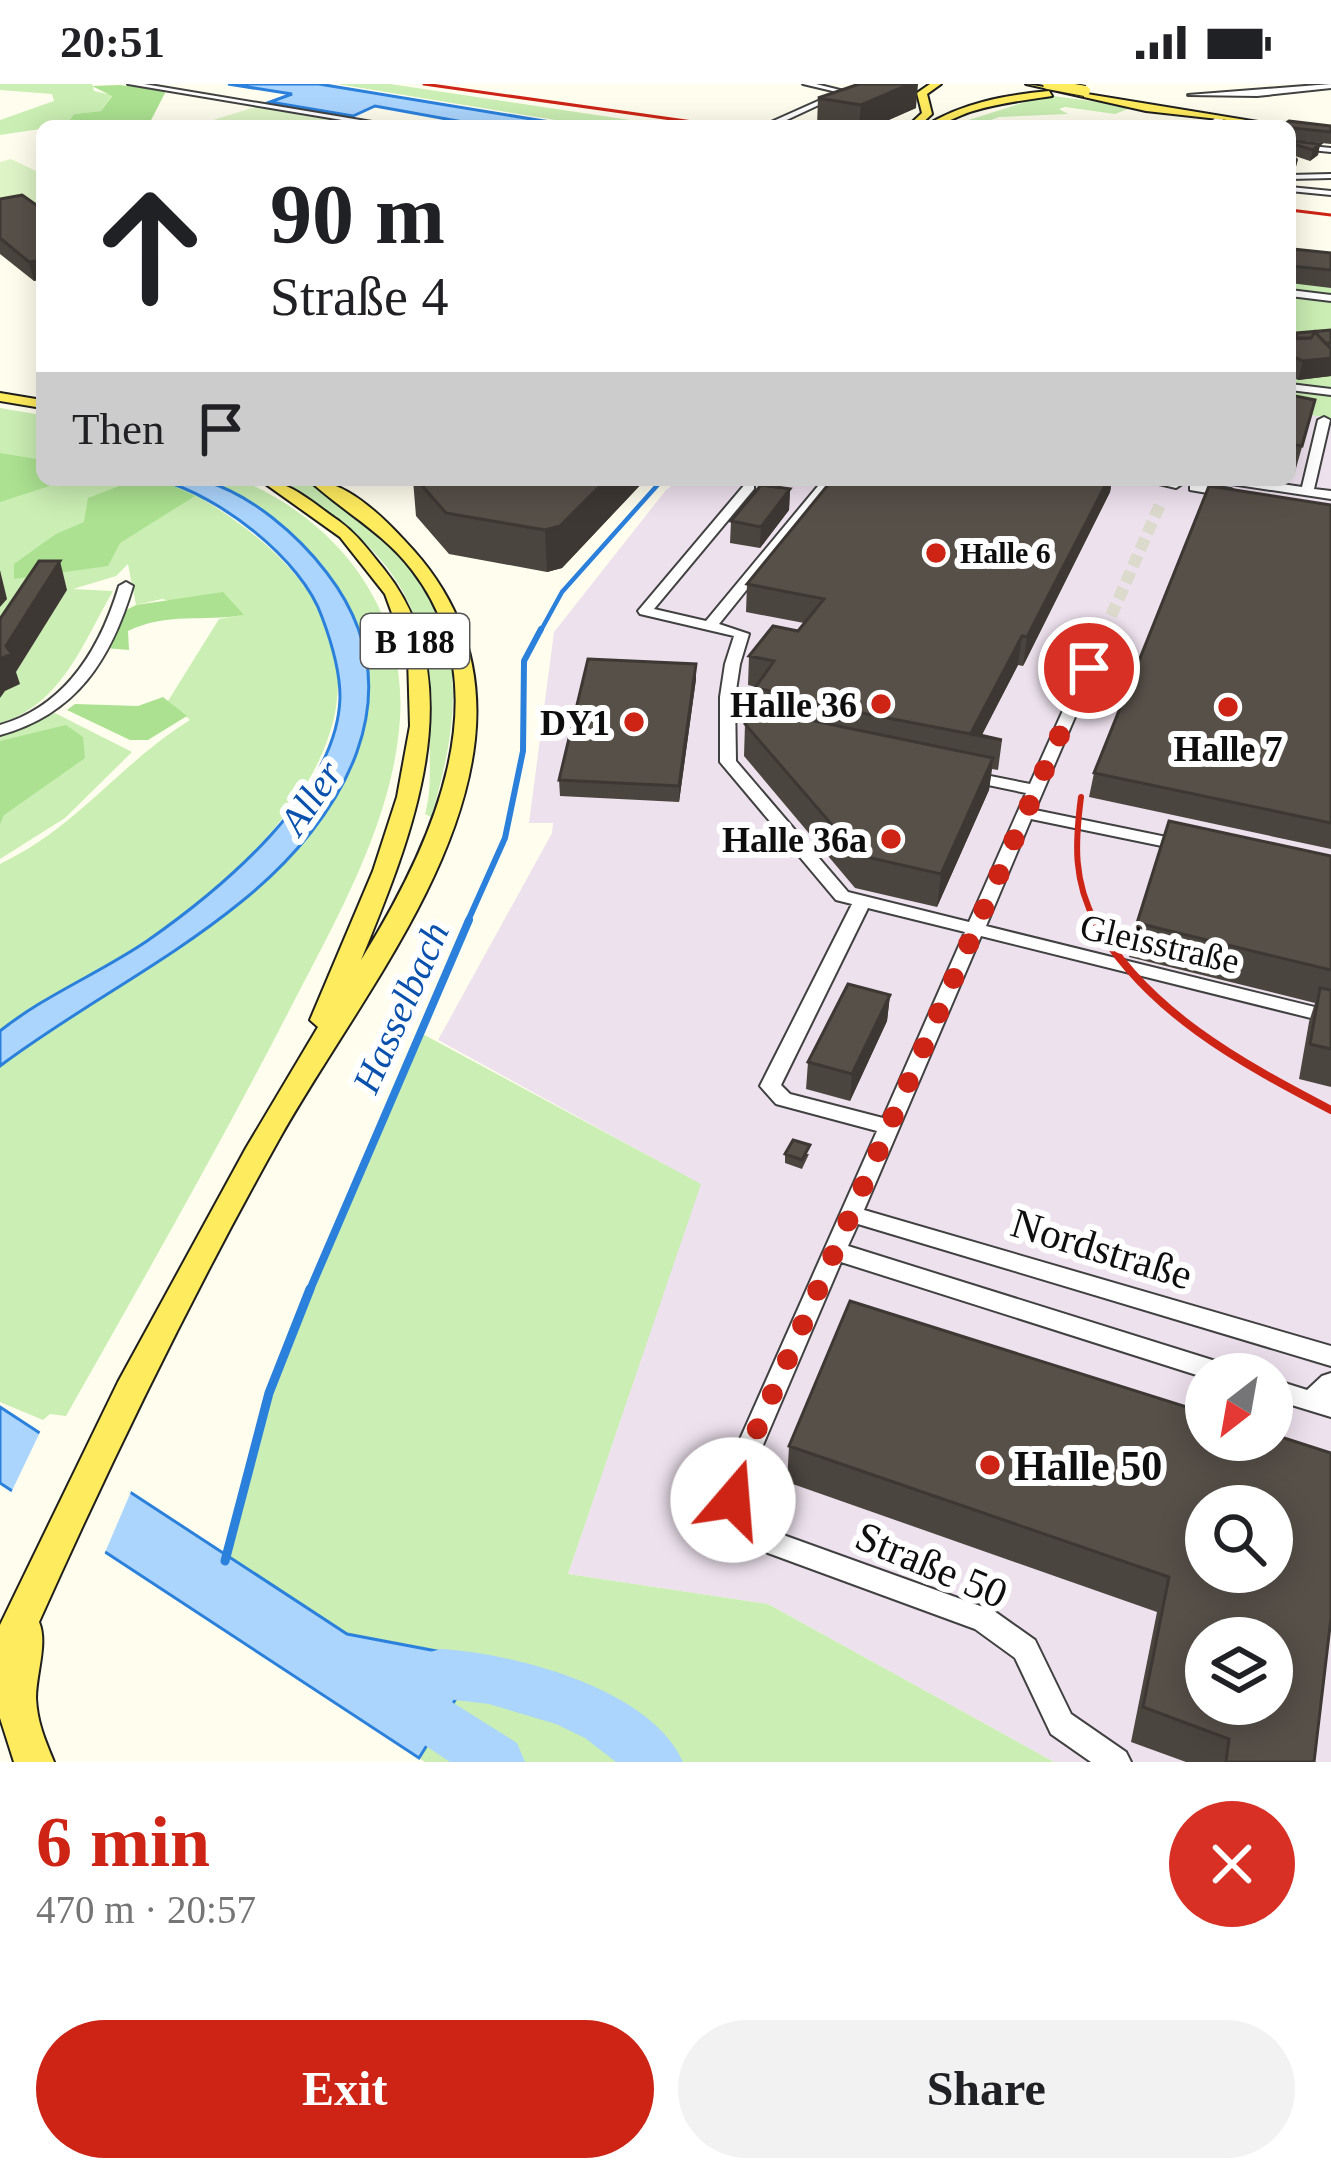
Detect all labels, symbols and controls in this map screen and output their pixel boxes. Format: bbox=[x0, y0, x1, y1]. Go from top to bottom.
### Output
text: 20:51 bbox=[60, 17, 165, 67]
icon: ahead bbox=[72, 168, 228, 324]
text: 90 m bbox=[270, 168, 445, 261]
text: Straße 4 bbox=[270, 267, 448, 327]
icon: arrive bbox=[188, 396, 254, 462]
text: Then bbox=[72, 404, 164, 454]
place label: Halle 6 bbox=[960, 536, 1051, 569]
marker: Halle 6 bbox=[923, 540, 949, 566]
road number: B 188 bbox=[361, 614, 469, 668]
pin bbox=[1038, 617, 1140, 719]
icon: arrive bbox=[1056, 635, 1122, 701]
place label: Halle 36 bbox=[730, 685, 857, 725]
marker: Halle 36 bbox=[868, 691, 894, 717]
marker: Halle 7 bbox=[1215, 694, 1241, 720]
place label: DY1 bbox=[540, 703, 610, 743]
marker: DY1 bbox=[621, 709, 647, 735]
place label: Halle 7 bbox=[1174, 729, 1282, 769]
water label: Aller bbox=[269, 752, 351, 844]
place label: Halle 36a bbox=[722, 820, 867, 860]
marker: Halle 36a bbox=[878, 826, 904, 852]
street label: Gleisstraße bbox=[1076, 906, 1243, 982]
water label: Hasselbach bbox=[343, 915, 457, 1100]
street label: Nordstraße bbox=[1006, 1200, 1198, 1298]
north arrow bbox=[1185, 1353, 1293, 1461]
map controls bbox=[1185, 1353, 1293, 1725]
position arrow bbox=[670, 1437, 796, 1563]
place label: Halle 50 bbox=[1014, 1443, 1162, 1489]
marker: Halle 50 bbox=[977, 1452, 1003, 1478]
button: search bbox=[1185, 1485, 1293, 1593]
street label: Straße 50 bbox=[849, 1513, 1014, 1617]
button: layers bbox=[1185, 1617, 1293, 1725]
button: close bbox=[1169, 1801, 1295, 1927]
text: 6 min bbox=[36, 1802, 210, 1882]
text: 470 m · 20:57 bbox=[36, 1888, 256, 1931]
button: Exit bbox=[36, 2020, 654, 2158]
button: Share bbox=[678, 2020, 1295, 2158]

